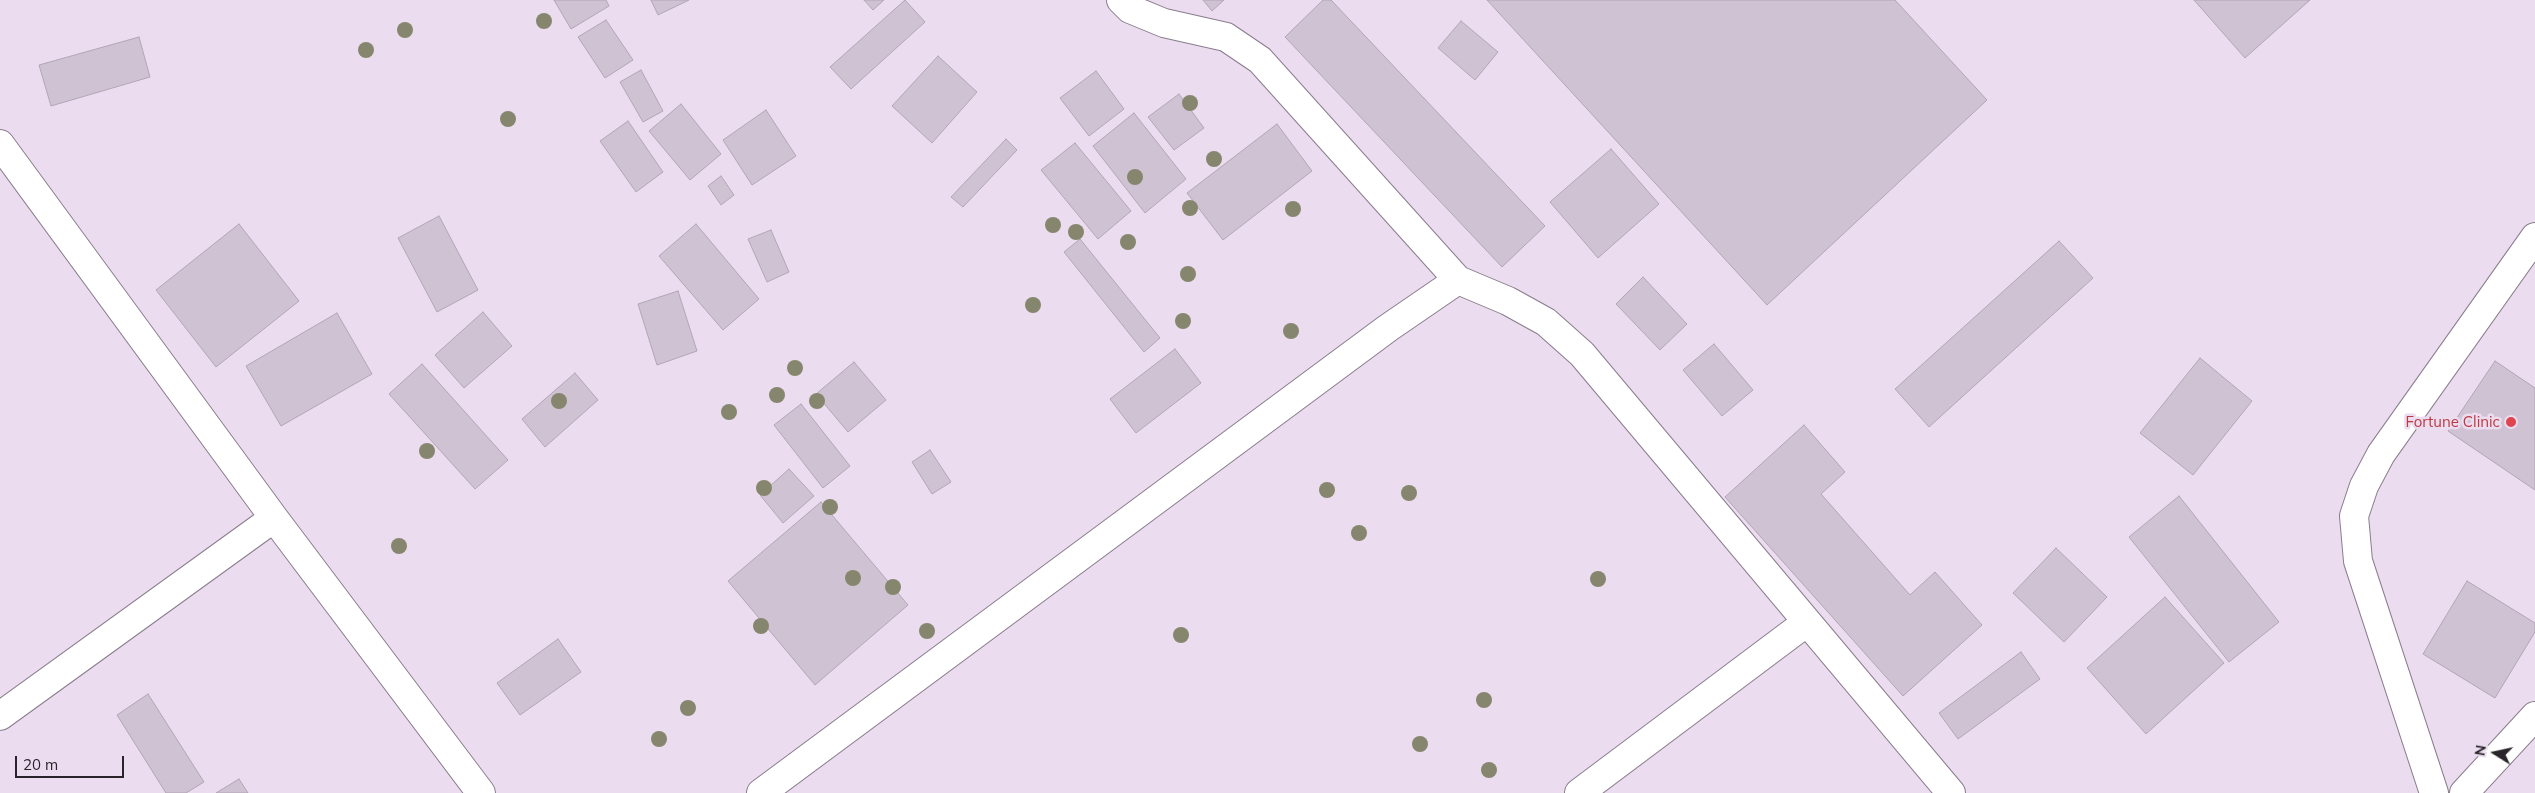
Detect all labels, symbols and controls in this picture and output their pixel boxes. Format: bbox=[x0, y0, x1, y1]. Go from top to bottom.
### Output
place label: Fortune Clinic bbox=[2405, 413, 2500, 431]
marker: Fortune Clinic bbox=[2504, 415, 2518, 429]
north arrow bbox=[2470, 728, 2520, 778]
text: N bbox=[2470, 744, 2490, 757]
scale bar bbox=[18, 746, 126, 778]
text: 20 m bbox=[23, 755, 58, 774]

